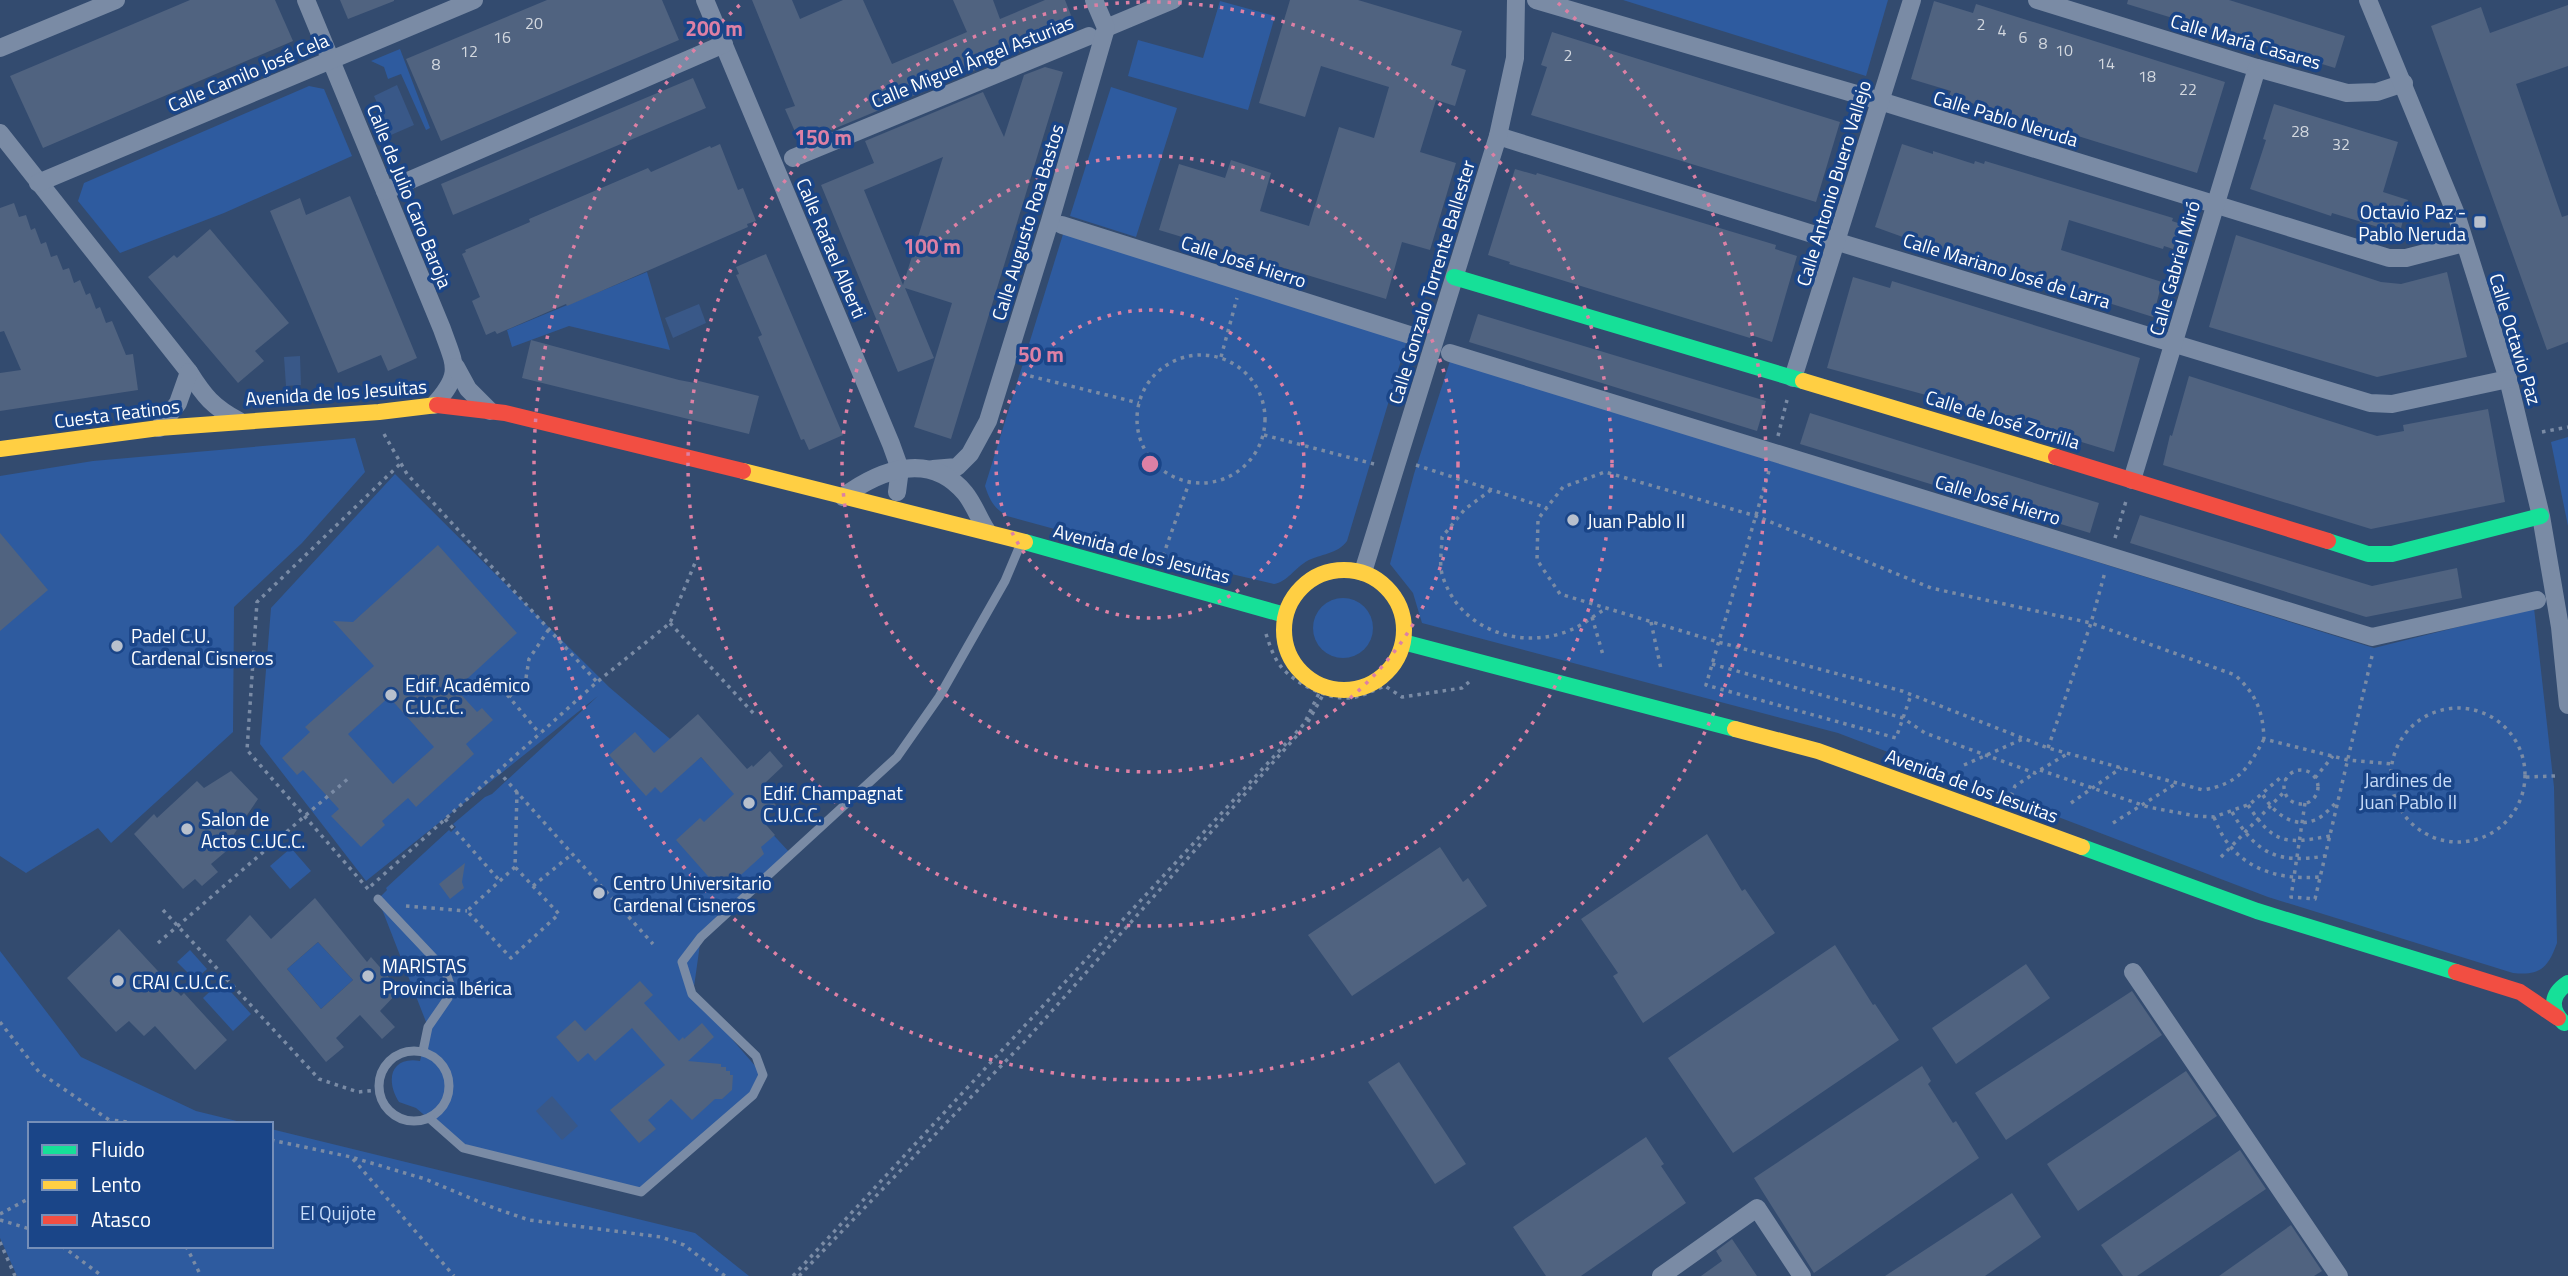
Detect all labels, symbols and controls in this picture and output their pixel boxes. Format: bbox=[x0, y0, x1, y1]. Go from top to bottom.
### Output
street label: Calle María Casares bbox=[2167, 6, 2325, 76]
street label: Calle Miguel Ángel Asturias bbox=[866, 7, 1078, 115]
house number: 20 bbox=[525, 11, 543, 35]
text: 200 m bbox=[685, 12, 743, 44]
house number: 2 bbox=[1977, 12, 1985, 36]
house number: 4 bbox=[1998, 18, 2007, 42]
street label: Calle Camilo José Cela bbox=[163, 25, 334, 119]
house number: 16 bbox=[493, 25, 511, 49]
house number: 6 bbox=[2019, 25, 2028, 49]
house number: 8 bbox=[2039, 31, 2048, 55]
house number: 10 bbox=[2055, 38, 2073, 62]
house number: 12 bbox=[460, 39, 478, 63]
house number: 2 bbox=[1564, 43, 1572, 67]
house number: 14 bbox=[2097, 51, 2115, 75]
house number: 8 bbox=[432, 52, 441, 76]
house number: 18 bbox=[2138, 64, 2156, 88]
street label: Calle Antonio Buero Vallejo bbox=[1788, 77, 1878, 289]
house number: 22 bbox=[2179, 77, 2197, 101]
street label: Calle Pablo Neruda bbox=[1930, 82, 2083, 154]
street label: Calle de Julio Caro Baroja bbox=[360, 100, 460, 293]
house number: 28 bbox=[2291, 119, 2309, 143]
street label: Calle Augusto Roa Bastos bbox=[983, 120, 1071, 324]
text: 150 m bbox=[794, 121, 852, 153]
house number: 32 bbox=[2332, 132, 2350, 156]
street label: Calle Gonzalo Torrente Ballester bbox=[1380, 156, 1482, 408]
street label: Calle Rafael Alberti bbox=[789, 173, 875, 323]
street label: Calle Gabriel Miró bbox=[2141, 197, 2207, 339]
place label: Octavio Paz - Pablo Neruda bbox=[2358, 197, 2466, 248]
marker: Octavio Paz - Pablo Neruda bbox=[2472, 214, 2488, 230]
street label: Calle Mariano José de Larra bbox=[1900, 225, 2115, 316]
street label: Calle José Hierro bbox=[1178, 227, 1310, 295]
text: 100 m bbox=[903, 230, 961, 262]
street label: Calle Octavio Paz bbox=[2482, 270, 2550, 408]
text: 50 m bbox=[1018, 338, 1064, 370]
street label: Avenida de los Jesuitas bbox=[244, 371, 428, 413]
street label: Calle de José Zorrilla bbox=[1922, 382, 2084, 456]
street label: Cuesta Teatinos bbox=[53, 391, 182, 435]
centre of rings bbox=[1138, 452, 1162, 476]
street label: Calle José Hierro bbox=[1932, 466, 2064, 532]
place label: Juan Pablo II bbox=[1587, 506, 1685, 535]
marker: Juan Pablo II bbox=[1565, 512, 1581, 528]
street label: Avenida de los Jesuitas bbox=[1050, 515, 1234, 591]
place label: Padel C.U. Cardenal Cisneros bbox=[131, 621, 274, 672]
marker: Padel C.U. Cardenal Cisneros bbox=[109, 638, 125, 654]
place label: Edif. Académico C.U.C.C. bbox=[405, 670, 530, 721]
marker: Edif. Académico C.U.C.C. bbox=[383, 687, 399, 703]
street label: Avenida de los Jesuitas bbox=[1882, 740, 2063, 830]
park label: Jardines de Juan Pablo II bbox=[2359, 765, 2457, 816]
place label: Edif. Champagnat C.U.C.C. bbox=[763, 778, 903, 829]
marker: Edif. Champagnat C.U.C.C. bbox=[741, 795, 757, 811]
place label: Salon de Actos C.UC.C. bbox=[201, 804, 305, 855]
marker: Salon de Actos C.UC.C. bbox=[179, 821, 195, 837]
place label: Centro Universitario Cardenal Cisneros bbox=[613, 868, 772, 919]
marker: Centro Universitario Cardenal Cisneros bbox=[591, 885, 607, 901]
place label: MARISTAS Provincia Ibérica bbox=[382, 951, 512, 1002]
place label: CRAI C.U.C.C. bbox=[132, 967, 233, 996]
marker: MARISTAS Provincia Ibérica bbox=[360, 968, 376, 984]
marker: CRAI C.U.C.C. bbox=[110, 973, 126, 989]
legend bbox=[28, 1122, 273, 1248]
text: Fluido bbox=[91, 1133, 145, 1165]
text: Lento bbox=[91, 1168, 141, 1200]
park label: El Quijote bbox=[300, 1198, 376, 1227]
text: Atasco bbox=[91, 1203, 151, 1235]

